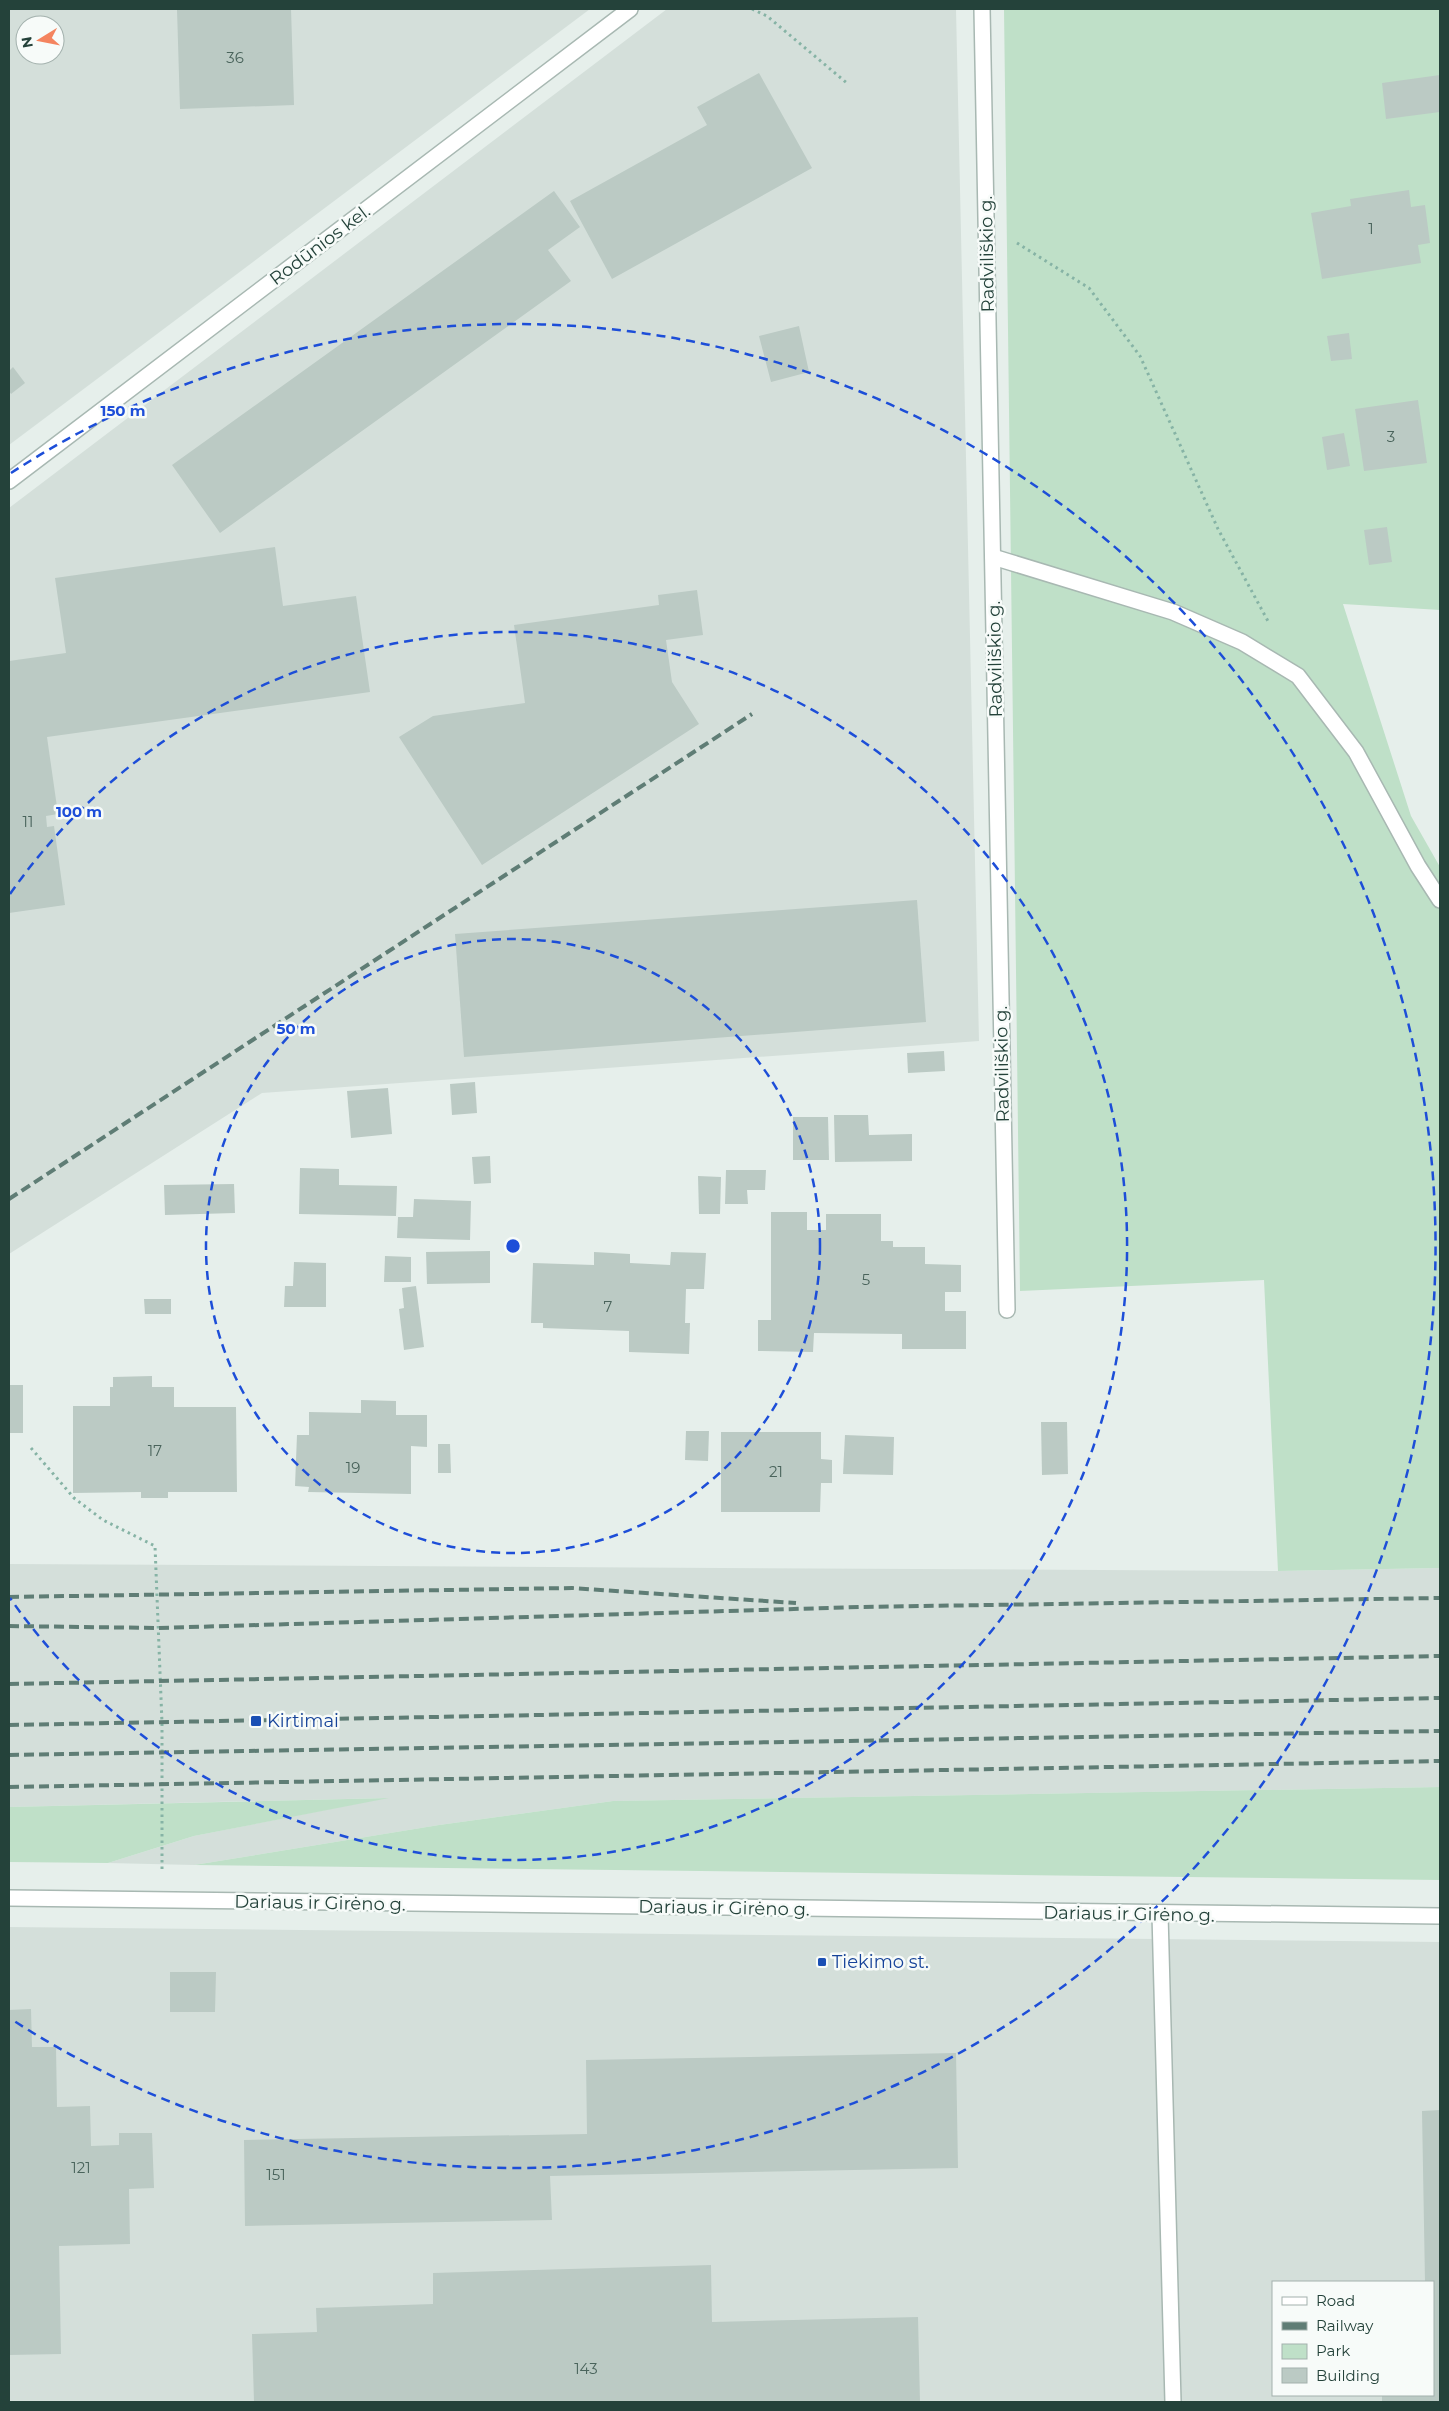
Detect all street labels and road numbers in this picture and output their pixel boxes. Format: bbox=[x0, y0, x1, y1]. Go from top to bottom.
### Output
street label: Radviliškio g. bbox=[975, 196, 999, 312]
street label: Rodūnios kel. bbox=[265, 200, 375, 290]
street label: Radviliškio g. bbox=[983, 601, 1007, 717]
street label: Radviliškio g. bbox=[990, 1006, 1014, 1122]
street label: Dariaus ir Girėno g. bbox=[234, 1891, 406, 1915]
street label: Dariaus ir Girėno g. bbox=[638, 1896, 810, 1920]
street label: Dariaus ir Girėno g. bbox=[1043, 1902, 1215, 1926]

